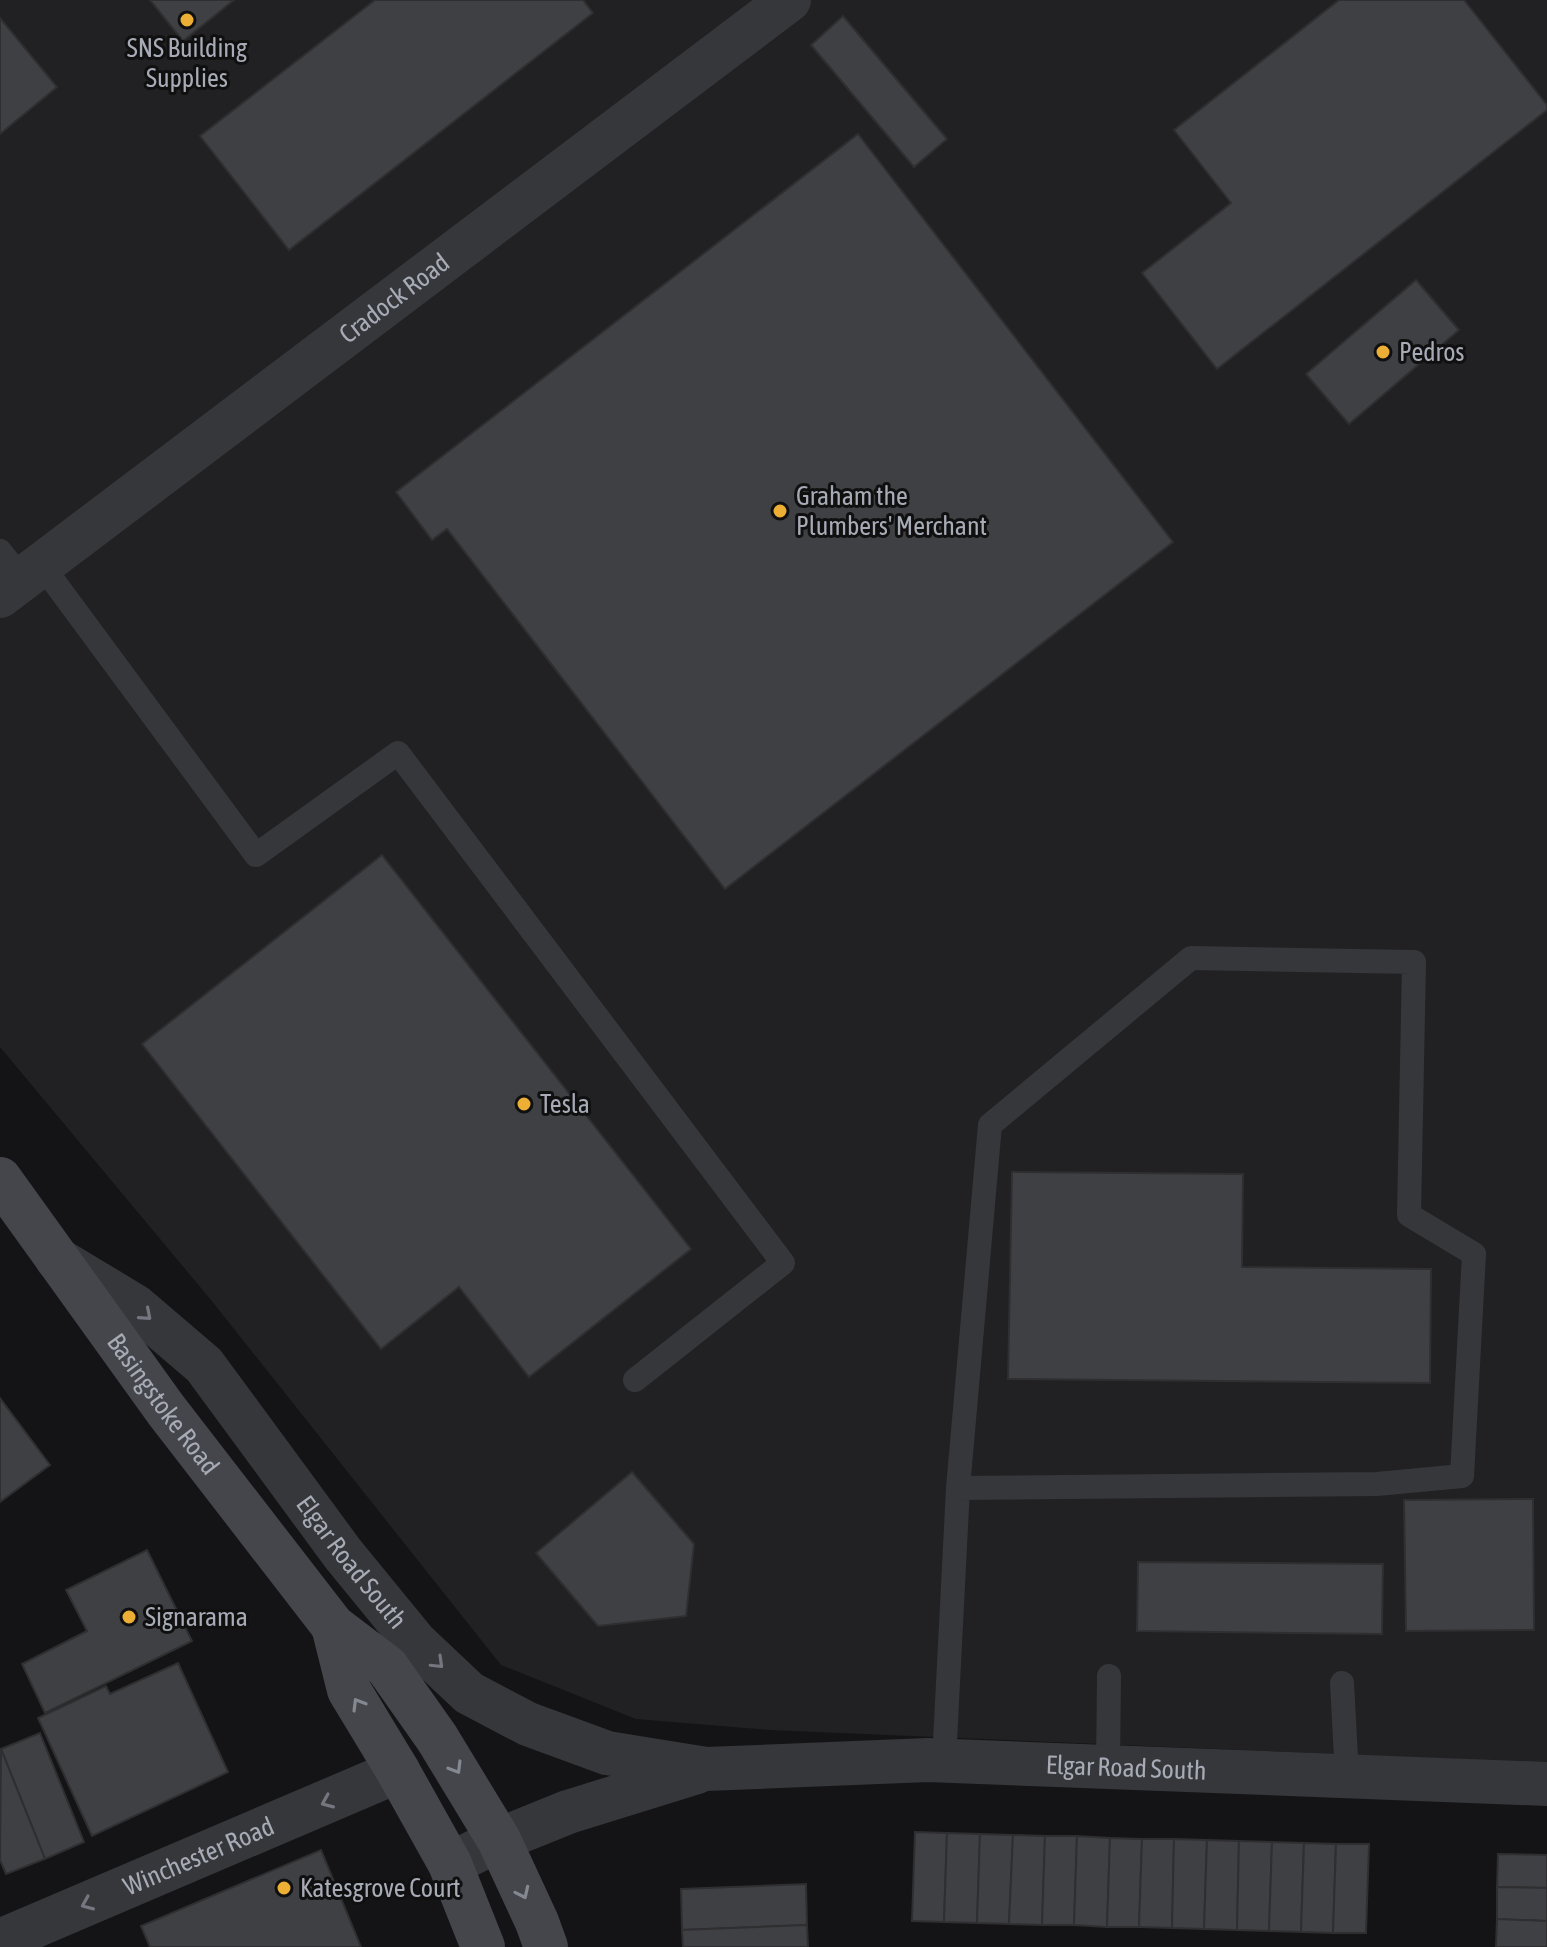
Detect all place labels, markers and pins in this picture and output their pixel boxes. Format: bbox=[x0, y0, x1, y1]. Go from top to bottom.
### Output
marker: SNS Building Supplies bbox=[178, 11, 196, 29]
place label: SNS Building Supplies bbox=[127, 33, 248, 93]
place label: Pedros bbox=[1399, 337, 1465, 367]
marker: Pedros bbox=[1374, 343, 1392, 361]
place label: Graham the Plumbers' Merchant bbox=[796, 481, 987, 541]
marker: Graham the Plumbers' Merchant bbox=[771, 502, 789, 520]
place label: Tesla bbox=[540, 1089, 590, 1119]
marker: Tesla bbox=[515, 1095, 533, 1113]
place label: Signarama bbox=[145, 1602, 248, 1632]
marker: Signarama bbox=[120, 1608, 138, 1626]
place label: Katesgrove Court bbox=[300, 1873, 461, 1903]
marker: Katesgrove Court bbox=[275, 1879, 293, 1897]

